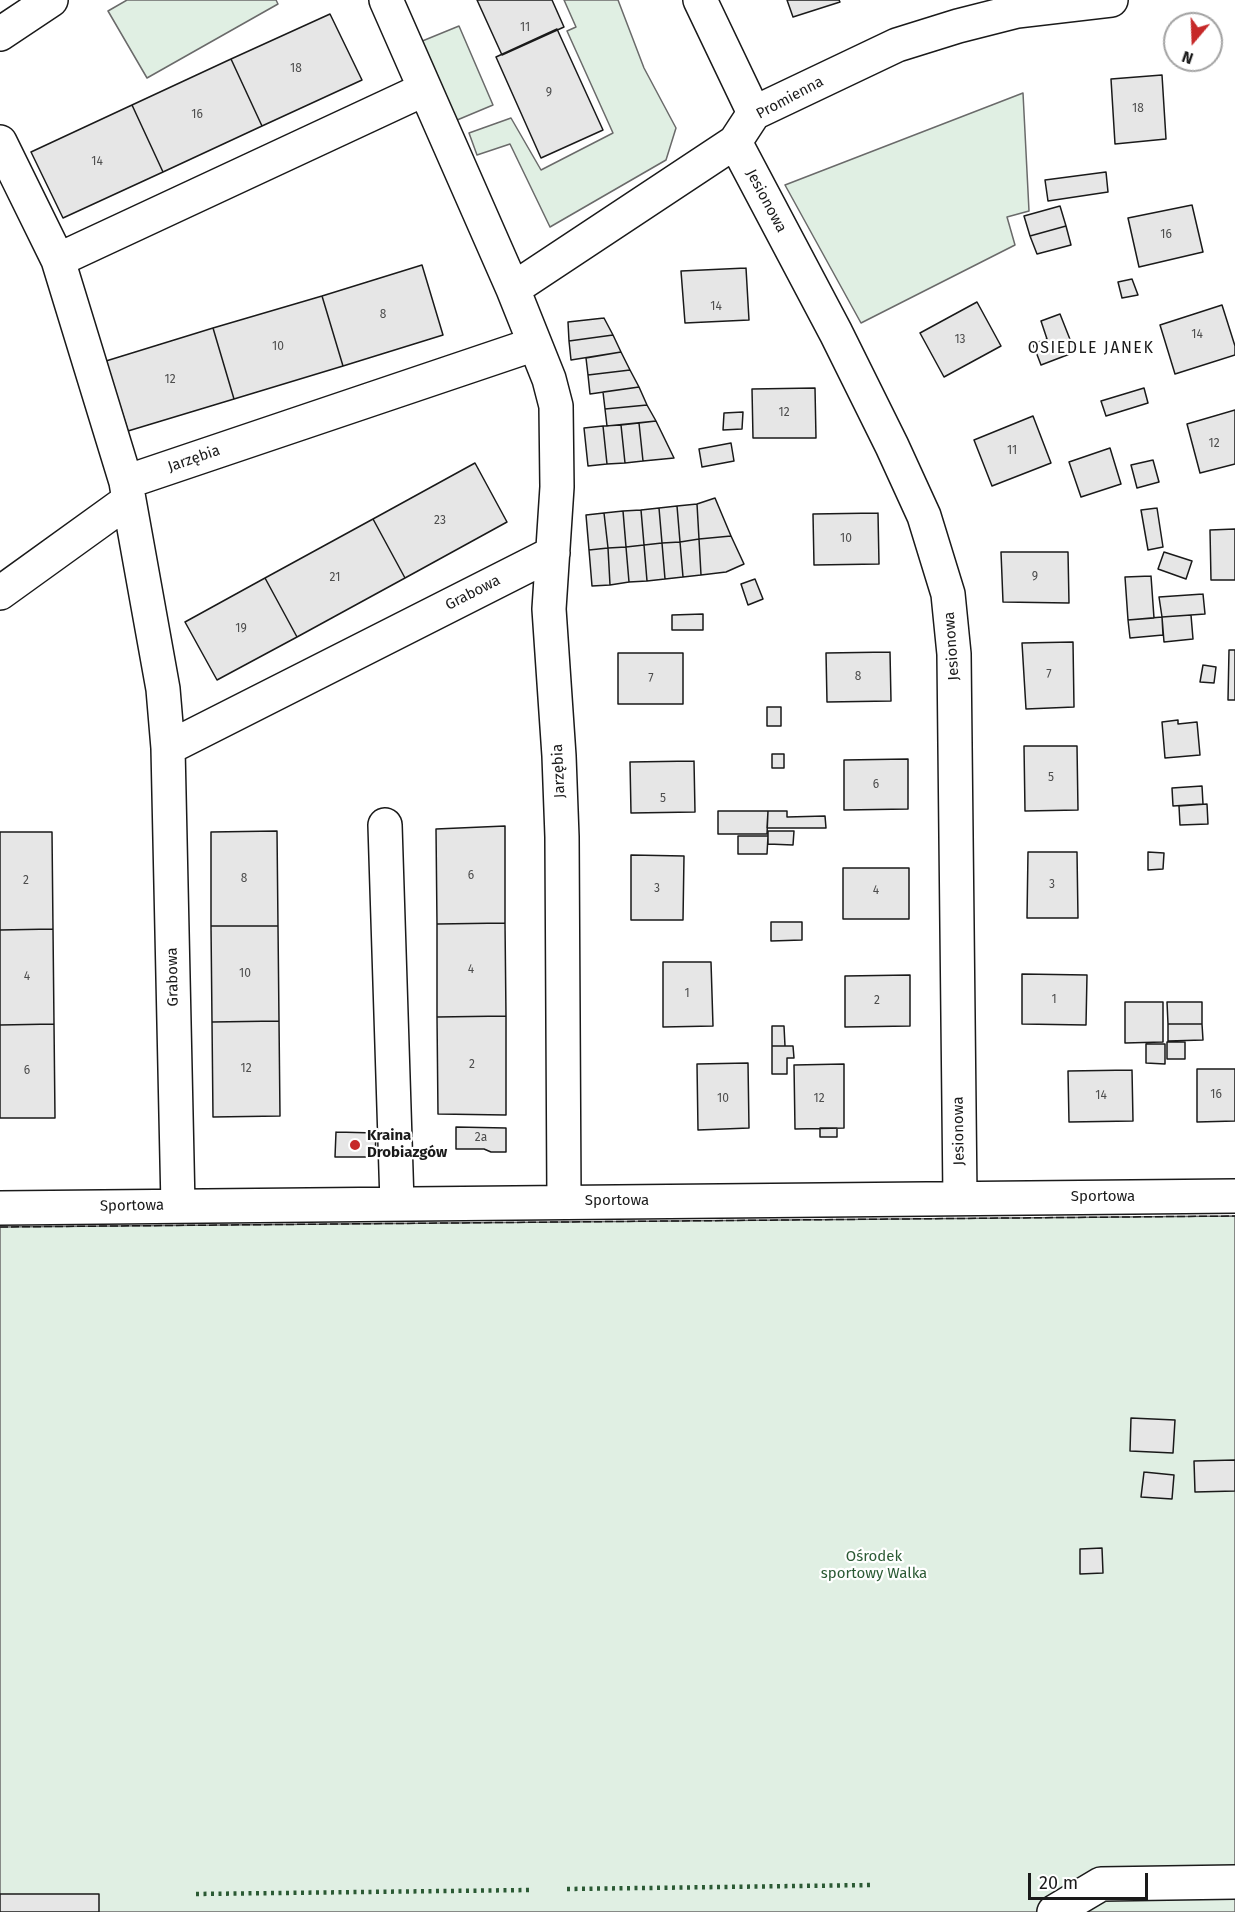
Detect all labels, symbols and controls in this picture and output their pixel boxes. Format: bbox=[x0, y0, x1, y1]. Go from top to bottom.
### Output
north arrow bbox=[1163, 12, 1223, 72]
house number: 11 bbox=[520, 21, 530, 35]
text: N bbox=[1180, 47, 1196, 68]
house number: 18 bbox=[290, 62, 302, 76]
street label: Promienna bbox=[753, 73, 827, 123]
house number: 9 bbox=[546, 86, 552, 100]
house number: 18 bbox=[1132, 102, 1144, 116]
house number: 16 bbox=[191, 108, 203, 122]
house number: 14 bbox=[91, 155, 103, 169]
street label: Jesionowa bbox=[742, 166, 790, 236]
house number: 16 bbox=[1160, 228, 1172, 242]
house number: 14 bbox=[710, 300, 722, 314]
house number: 8 bbox=[380, 308, 386, 322]
house number: 14 bbox=[1191, 328, 1203, 342]
house number: 13 bbox=[954, 333, 966, 347]
district label: OSIEDLE JANEK bbox=[1028, 339, 1154, 359]
house number: 10 bbox=[272, 340, 284, 354]
house number: 12 bbox=[164, 373, 176, 387]
house number: 12 bbox=[778, 406, 790, 420]
house number: 12 bbox=[1208, 437, 1220, 451]
street label: Jarzębia bbox=[165, 442, 223, 476]
house number: 11 bbox=[1007, 444, 1017, 458]
house number: 23 bbox=[434, 514, 446, 528]
house number: 10 bbox=[840, 532, 852, 546]
house number: 9 bbox=[1032, 570, 1038, 584]
house number: 21 bbox=[330, 571, 340, 585]
street label: Grabowa bbox=[442, 572, 504, 614]
street label: Jesionowa bbox=[941, 611, 963, 681]
house number: 19 bbox=[235, 622, 247, 636]
house number: 7 bbox=[1046, 668, 1052, 682]
house number: 8 bbox=[855, 670, 861, 684]
house number: 7 bbox=[648, 672, 654, 686]
street label: Jarzębia bbox=[549, 743, 569, 799]
house number: 5 bbox=[1048, 771, 1054, 785]
house number: 6 bbox=[873, 778, 879, 792]
house number: 5 bbox=[660, 792, 666, 806]
house number: 6 bbox=[468, 869, 474, 883]
house number: 8 bbox=[241, 872, 247, 886]
house number: 2 bbox=[23, 874, 29, 888]
house number: 3 bbox=[1049, 878, 1055, 892]
house number: 3 bbox=[654, 882, 660, 896]
house number: 4 bbox=[873, 884, 879, 898]
street label: Grabowa bbox=[163, 947, 183, 1007]
house number: 4 bbox=[468, 963, 474, 977]
house number: 10 bbox=[239, 967, 251, 981]
house number: 4 bbox=[24, 970, 30, 984]
house number: 1 bbox=[684, 987, 690, 1001]
house number: 1 bbox=[1051, 993, 1057, 1007]
house number: 2 bbox=[874, 994, 880, 1008]
house number: 2 bbox=[469, 1058, 475, 1072]
house number: 12 bbox=[240, 1062, 252, 1076]
house number: 6 bbox=[24, 1064, 30, 1078]
house number: 16 bbox=[1210, 1088, 1222, 1102]
house number: 14 bbox=[1095, 1089, 1107, 1103]
house number: 10 bbox=[717, 1092, 729, 1106]
house number: 12 bbox=[813, 1092, 825, 1106]
street label: Jesionowa bbox=[949, 1096, 969, 1166]
place label: Kraina Drobiazgów bbox=[367, 1127, 447, 1162]
house number: 2a bbox=[475, 1131, 487, 1145]
marker: Kraina Drobiazgów bbox=[348, 1138, 362, 1152]
street label: Sportowa bbox=[1071, 1188, 1135, 1206]
street label: Sportowa bbox=[585, 1192, 649, 1210]
street label: Sportowa bbox=[100, 1196, 164, 1216]
park label: Ośrodek sportowy Walka bbox=[821, 1548, 927, 1583]
scale bar bbox=[1031, 1861, 1151, 1899]
text: 20 m bbox=[1039, 1872, 1078, 1894]

